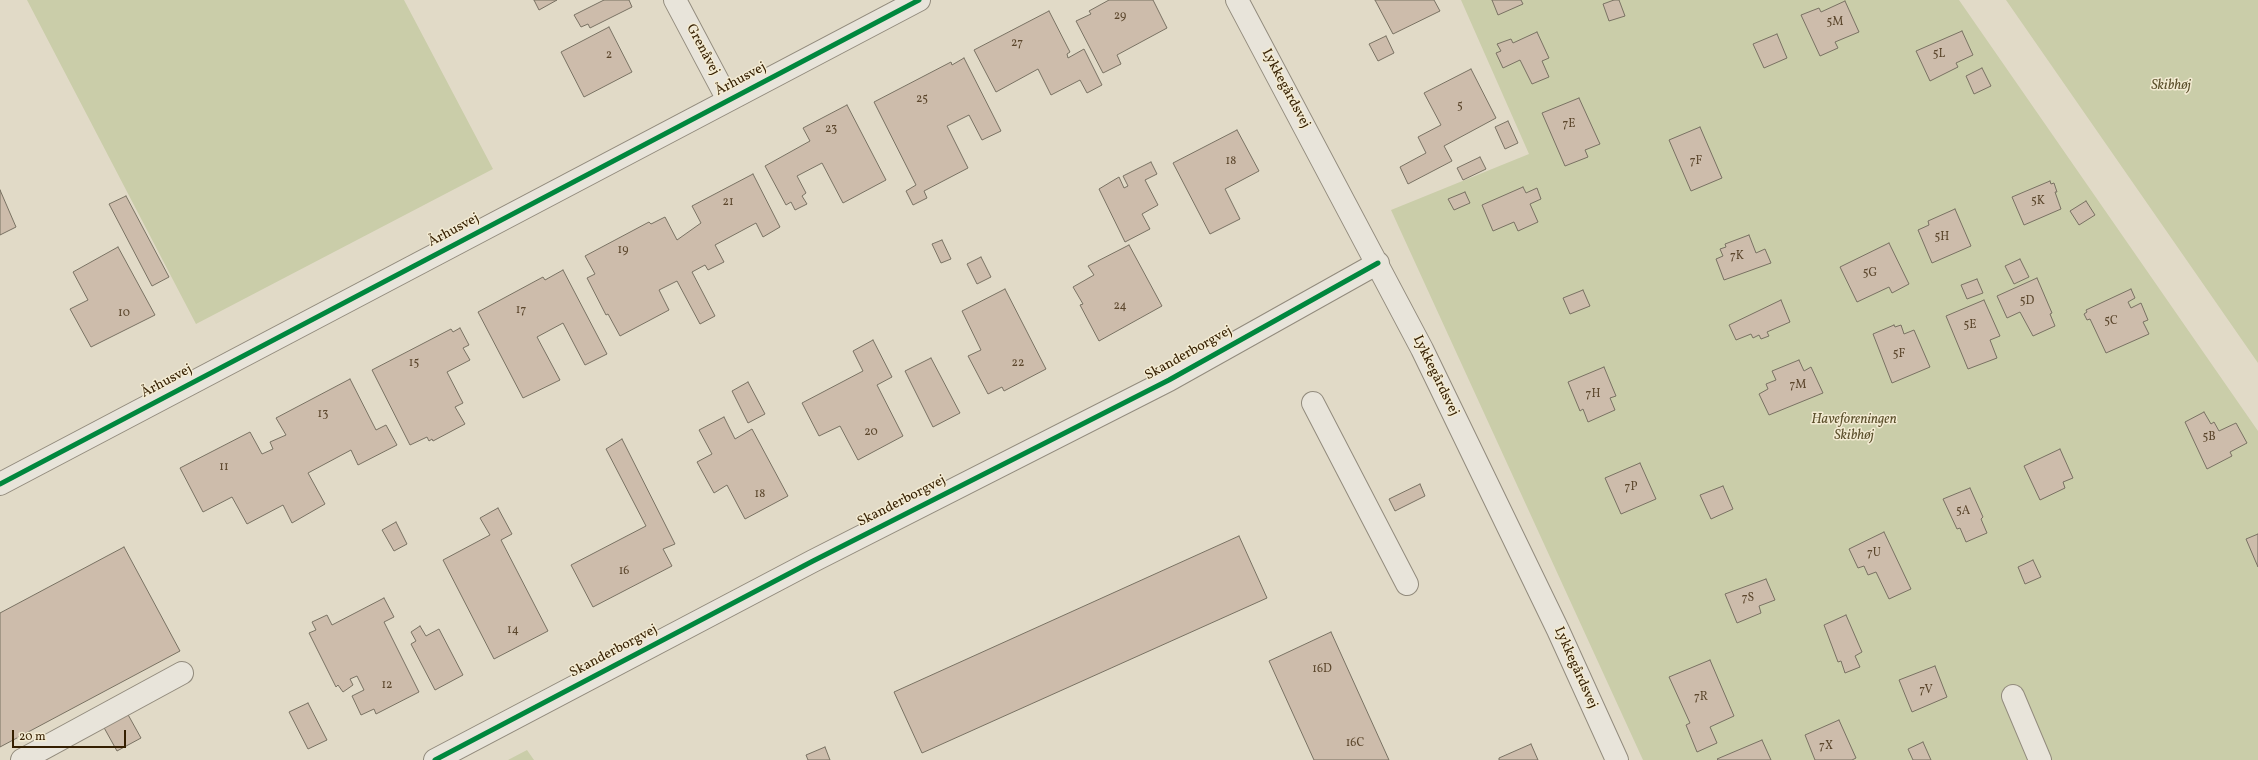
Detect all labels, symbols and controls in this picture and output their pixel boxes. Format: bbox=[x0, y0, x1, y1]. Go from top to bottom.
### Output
house number: 29 bbox=[1114, 10, 1126, 24]
house number: 5M bbox=[1827, 16, 1843, 30]
street label: Grenåvej bbox=[682, 22, 722, 78]
house number: 27 bbox=[1011, 37, 1023, 51]
street label: Lykkegårdsvej bbox=[1257, 46, 1313, 132]
house number: 5L bbox=[1933, 48, 1945, 62]
house number: 2 bbox=[606, 49, 612, 63]
street label: Århusvej bbox=[713, 60, 769, 100]
park label: Skibhøj bbox=[2151, 78, 2191, 94]
house number: 25 bbox=[916, 93, 928, 107]
house number: 5 bbox=[1457, 100, 1463, 114]
house number: 7E bbox=[1562, 118, 1576, 132]
house number: 23 bbox=[825, 123, 837, 137]
house number: 18 bbox=[1226, 155, 1236, 169]
house number: 7F bbox=[1690, 155, 1702, 169]
house number: 5K bbox=[2031, 195, 2045, 209]
house number: 21 bbox=[722, 196, 734, 210]
street label: Århusvej bbox=[426, 211, 482, 251]
house number: 5H bbox=[1935, 231, 1949, 245]
house number: 19 bbox=[618, 244, 628, 258]
house number: 7K bbox=[1730, 250, 1744, 264]
house number: 5G bbox=[1863, 267, 1877, 281]
house number: 5D bbox=[2020, 295, 2034, 309]
house number: 24 bbox=[1113, 300, 1127, 314]
house number: 17 bbox=[516, 304, 526, 318]
house number: 10 bbox=[118, 307, 130, 321]
house number: 5C bbox=[2104, 315, 2118, 329]
house number: 5E bbox=[1964, 319, 1976, 333]
street label: Skanderborgvej bbox=[1142, 323, 1236, 385]
street label: Lykkegårdsvej bbox=[1408, 333, 1462, 419]
house number: 5F bbox=[1893, 348, 1905, 362]
house number: 15 bbox=[409, 357, 419, 371]
house number: 22 bbox=[1012, 357, 1024, 371]
street label: Århusvej bbox=[139, 362, 195, 402]
house number: 7M bbox=[1790, 379, 1806, 393]
house number: 7H bbox=[1586, 388, 1600, 402]
house number: 13 bbox=[318, 408, 328, 422]
park label: Haveforeningen Skibhøj bbox=[1811, 412, 1897, 444]
house number: 20 bbox=[864, 426, 878, 440]
house number: 5B bbox=[2202, 431, 2216, 445]
house number: 11 bbox=[219, 461, 229, 475]
street label: Skanderborgvej bbox=[855, 472, 949, 532]
house number: 7P bbox=[1625, 481, 1637, 495]
house number: 18 bbox=[755, 488, 765, 502]
house number: 5A bbox=[1956, 505, 1970, 519]
house number: 7U bbox=[1867, 547, 1881, 561]
house number: 16 bbox=[619, 565, 629, 579]
house number: 7S bbox=[1742, 592, 1754, 606]
street label: Skanderborgvej bbox=[567, 622, 661, 682]
house number: 14 bbox=[507, 624, 519, 638]
street label: Lykkegårdsvej bbox=[1550, 625, 1600, 711]
house number: 16D bbox=[1312, 663, 1332, 677]
house number: 12 bbox=[381, 679, 393, 693]
house number: 7V bbox=[1919, 684, 1933, 698]
house number: 7R bbox=[1694, 691, 1708, 705]
scale bar bbox=[14, 722, 128, 748]
text: 20 m bbox=[19, 729, 46, 745]
house number: 16C bbox=[1346, 737, 1364, 751]
house number: 7X bbox=[1819, 740, 1833, 754]

